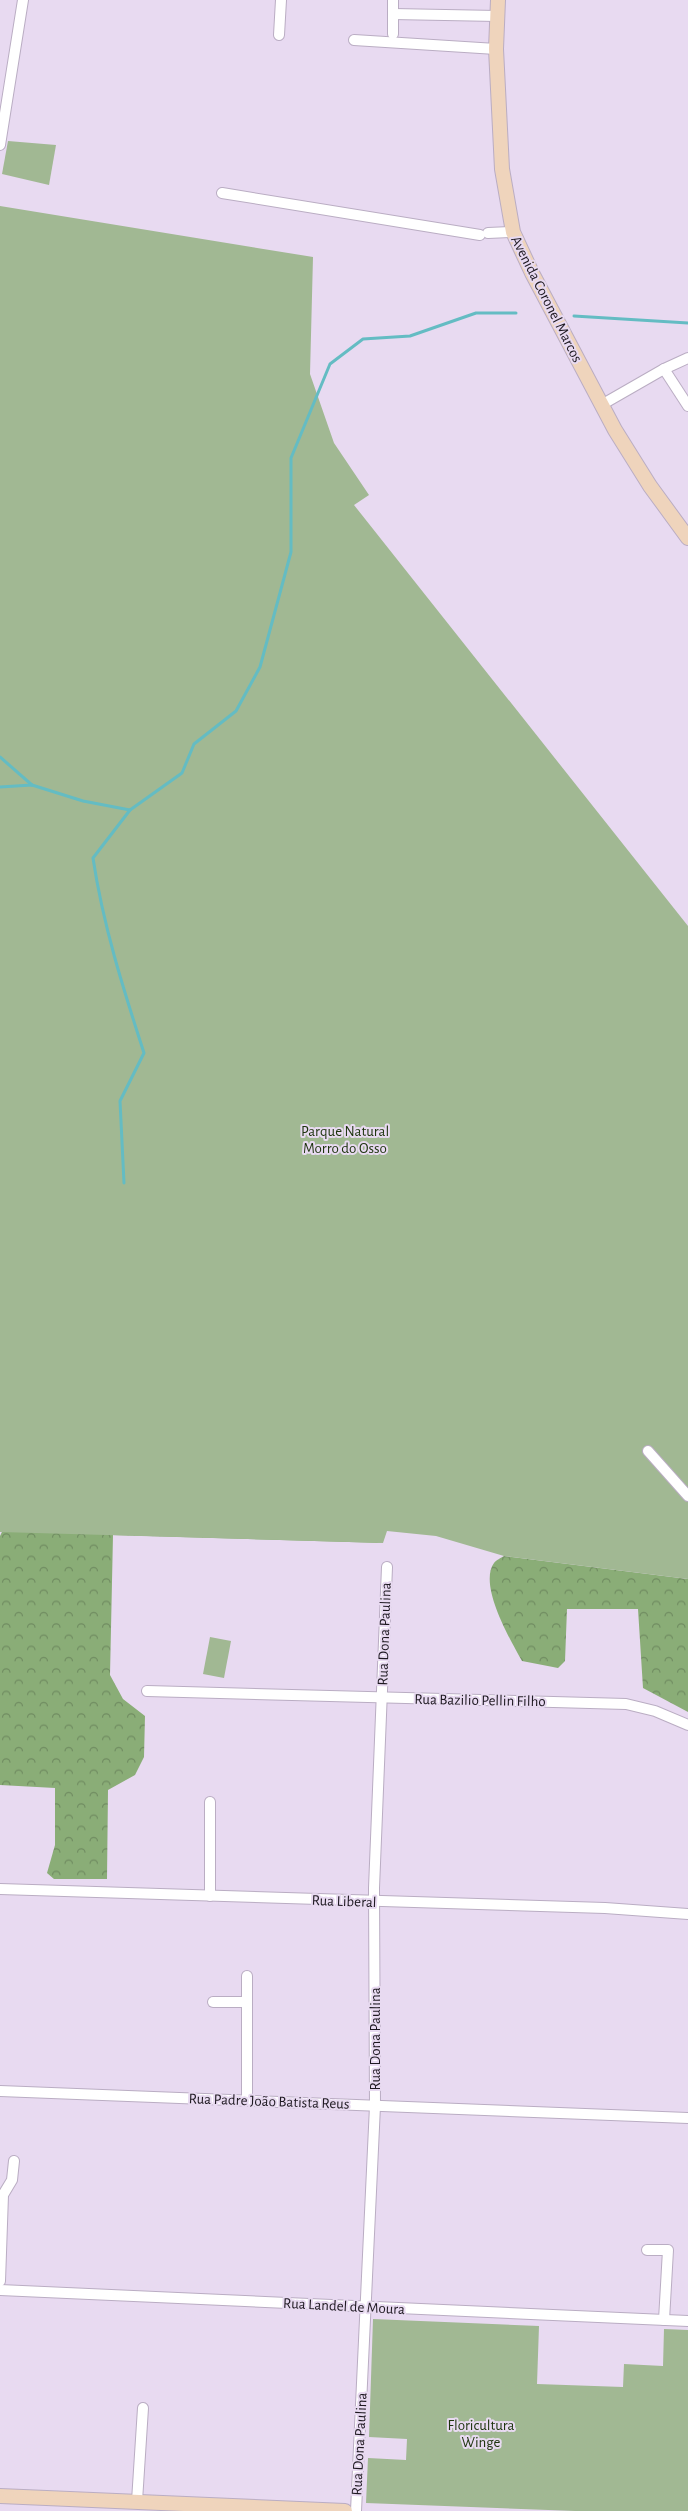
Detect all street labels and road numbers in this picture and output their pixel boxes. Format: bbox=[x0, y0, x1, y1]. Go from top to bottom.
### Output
street label: Avenida Coronel Marcos bbox=[508, 234, 585, 365]
street label: Rua Dona Paulina bbox=[375, 1582, 394, 1686]
street label: Rua Bazilio Pellin Filho bbox=[414, 1692, 546, 1709]
street label: Rua Liberal bbox=[311, 1893, 377, 1910]
street label: Rua Dona Paulina bbox=[368, 1987, 383, 2091]
street label: Rua Padre João Batista Reus bbox=[188, 2091, 350, 2112]
street label: Rua Landel de Moura bbox=[283, 2296, 405, 2317]
street label: Rua Dona Paulina bbox=[349, 2392, 370, 2496]

